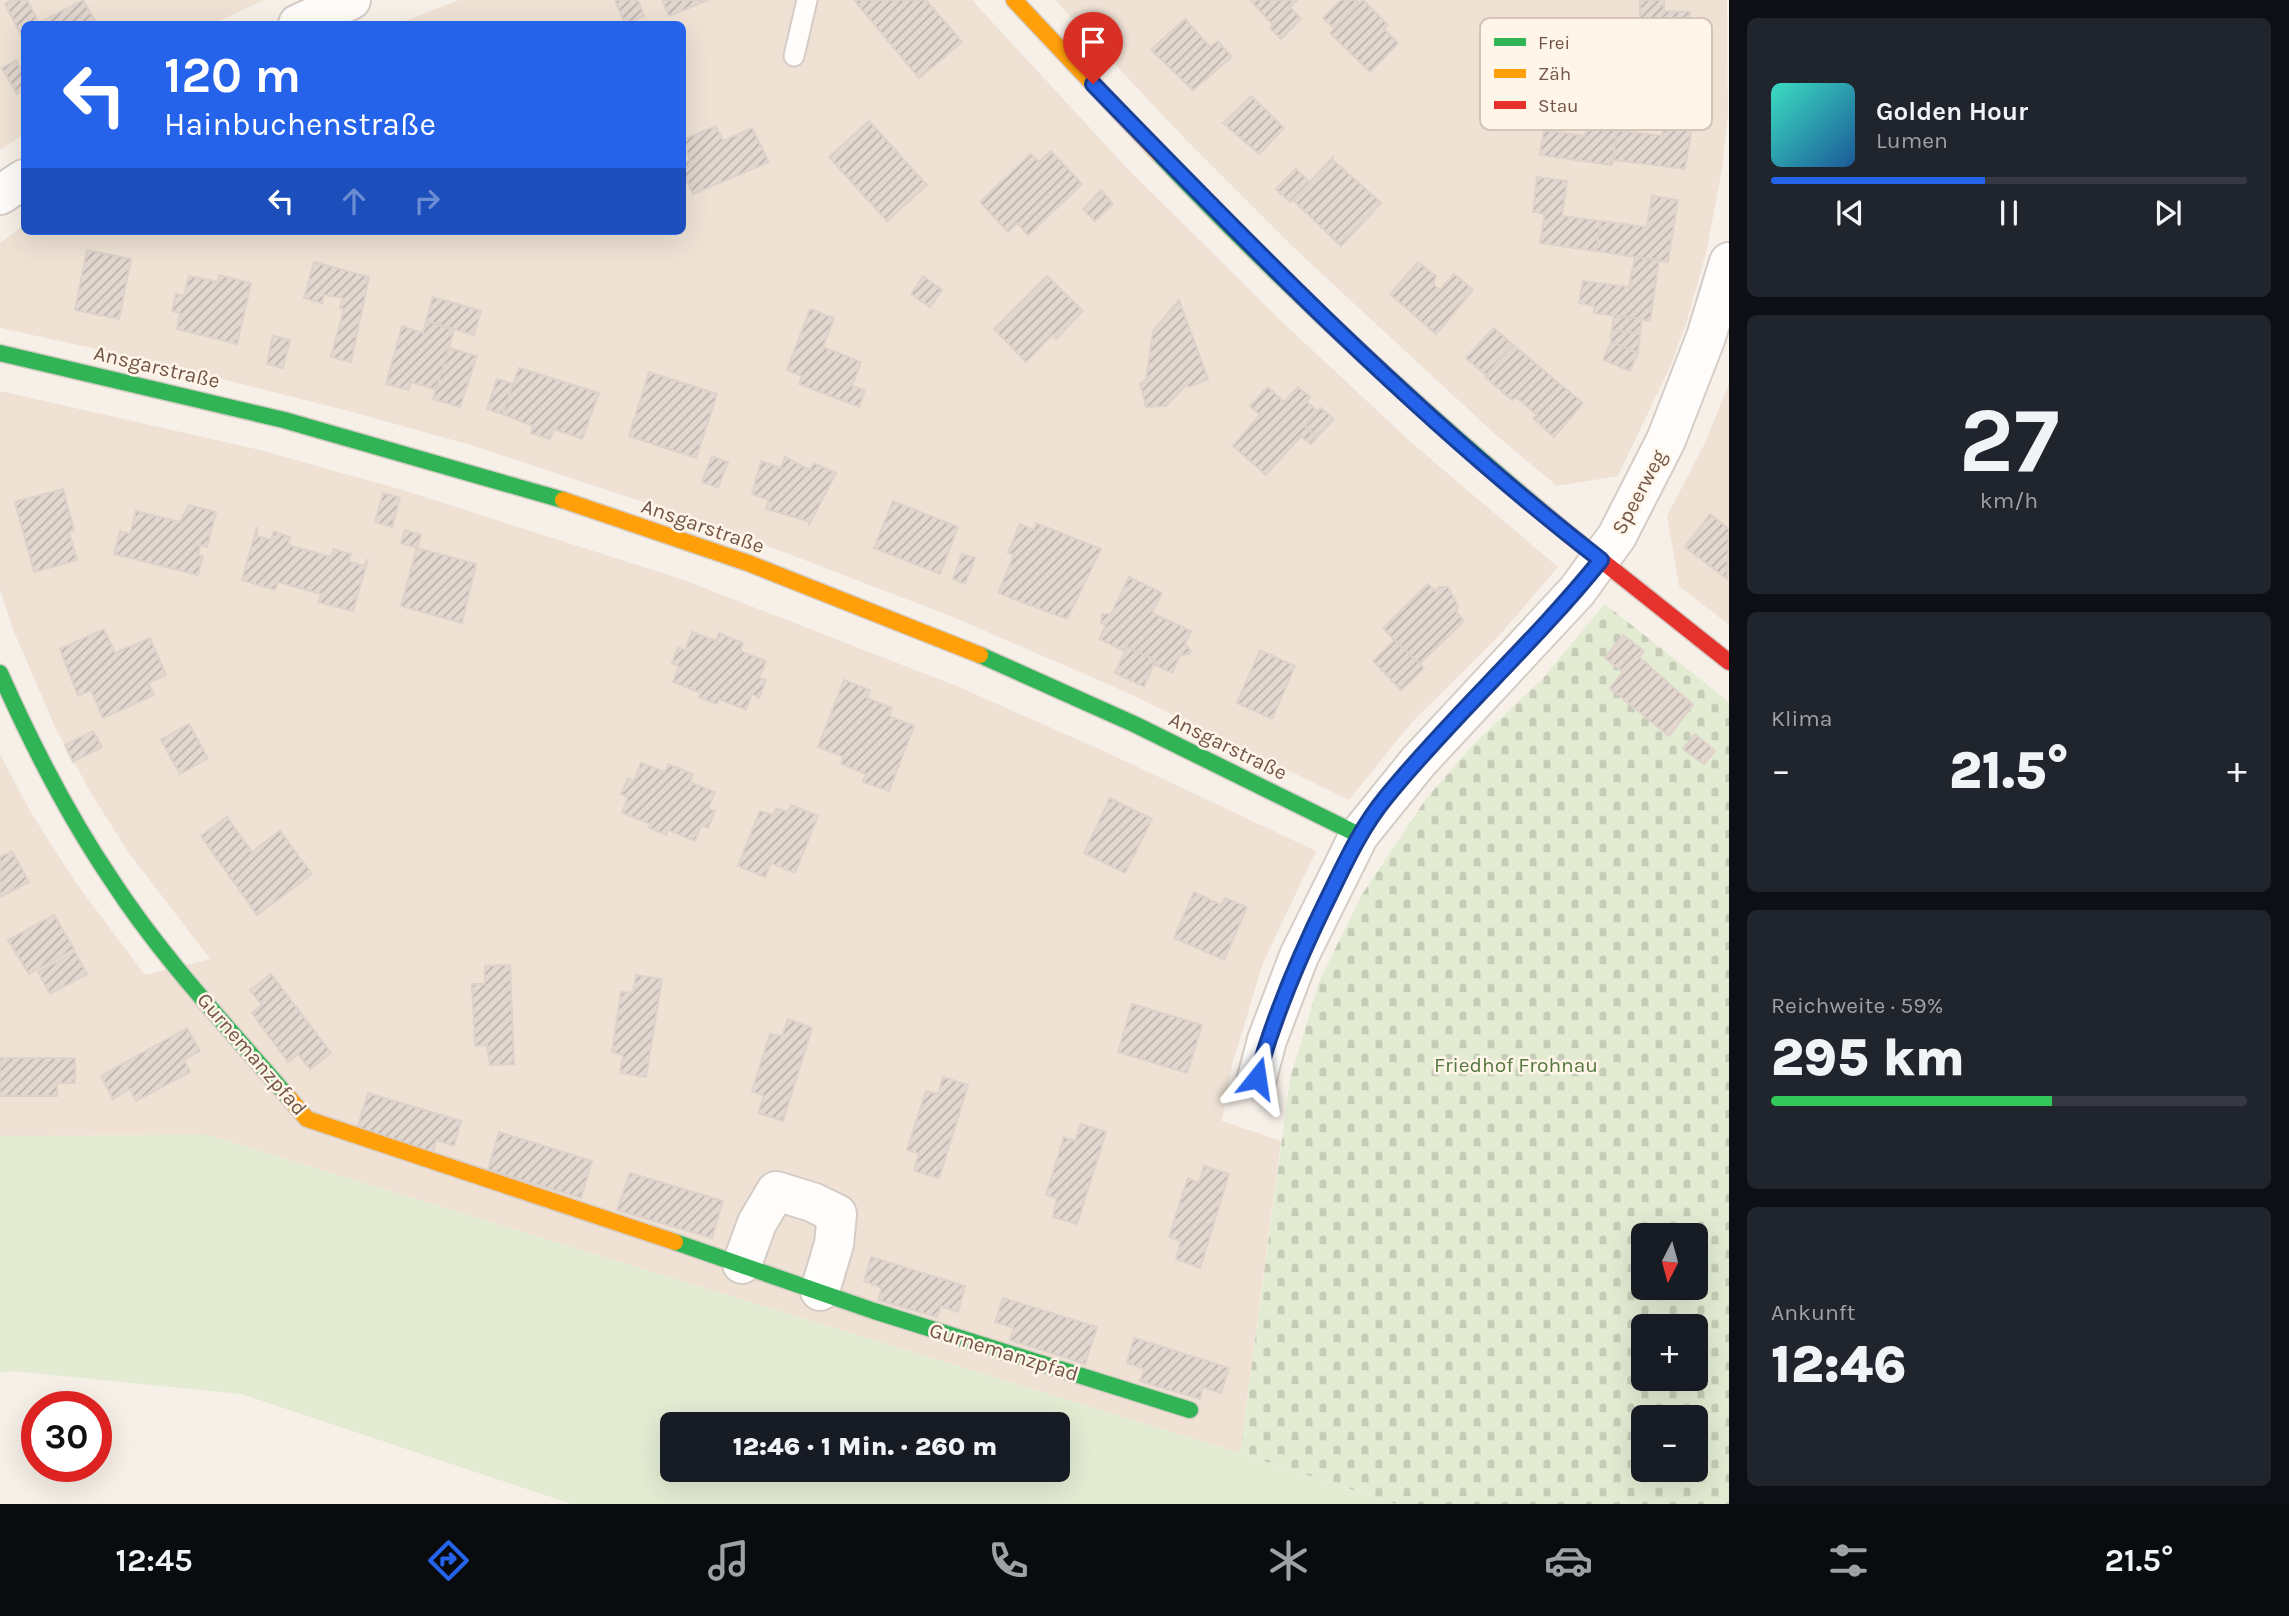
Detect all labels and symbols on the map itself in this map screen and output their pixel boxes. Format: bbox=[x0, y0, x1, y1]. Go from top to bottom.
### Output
pin bbox=[1063, 12.0, 1123, 84]
legend bbox=[1480, 18, 1712, 130]
text: Frei bbox=[1538, 32, 1570, 54]
text: Zäh bbox=[1538, 63, 1571, 85]
text: Stau bbox=[1538, 95, 1579, 117]
street label: Ansgarstraße bbox=[92, 341, 222, 393]
street label: Speerweg bbox=[1607, 446, 1671, 538]
street label: Ansgarstraße bbox=[638, 494, 768, 558]
street label: Ansgarstraße bbox=[1165, 707, 1291, 785]
street label: Gurnemanzpfad bbox=[192, 988, 312, 1120]
position arrow bbox=[1220, 1041, 1294, 1115]
park label: Friedhof Frohnau bbox=[1434, 1053, 1598, 1077]
north arrow bbox=[1631, 1223, 1708, 1300]
street label: Gurnemanzpfad bbox=[927, 1318, 1081, 1386]
speed limit sign: 30 bbox=[21, 1391, 112, 1482]

